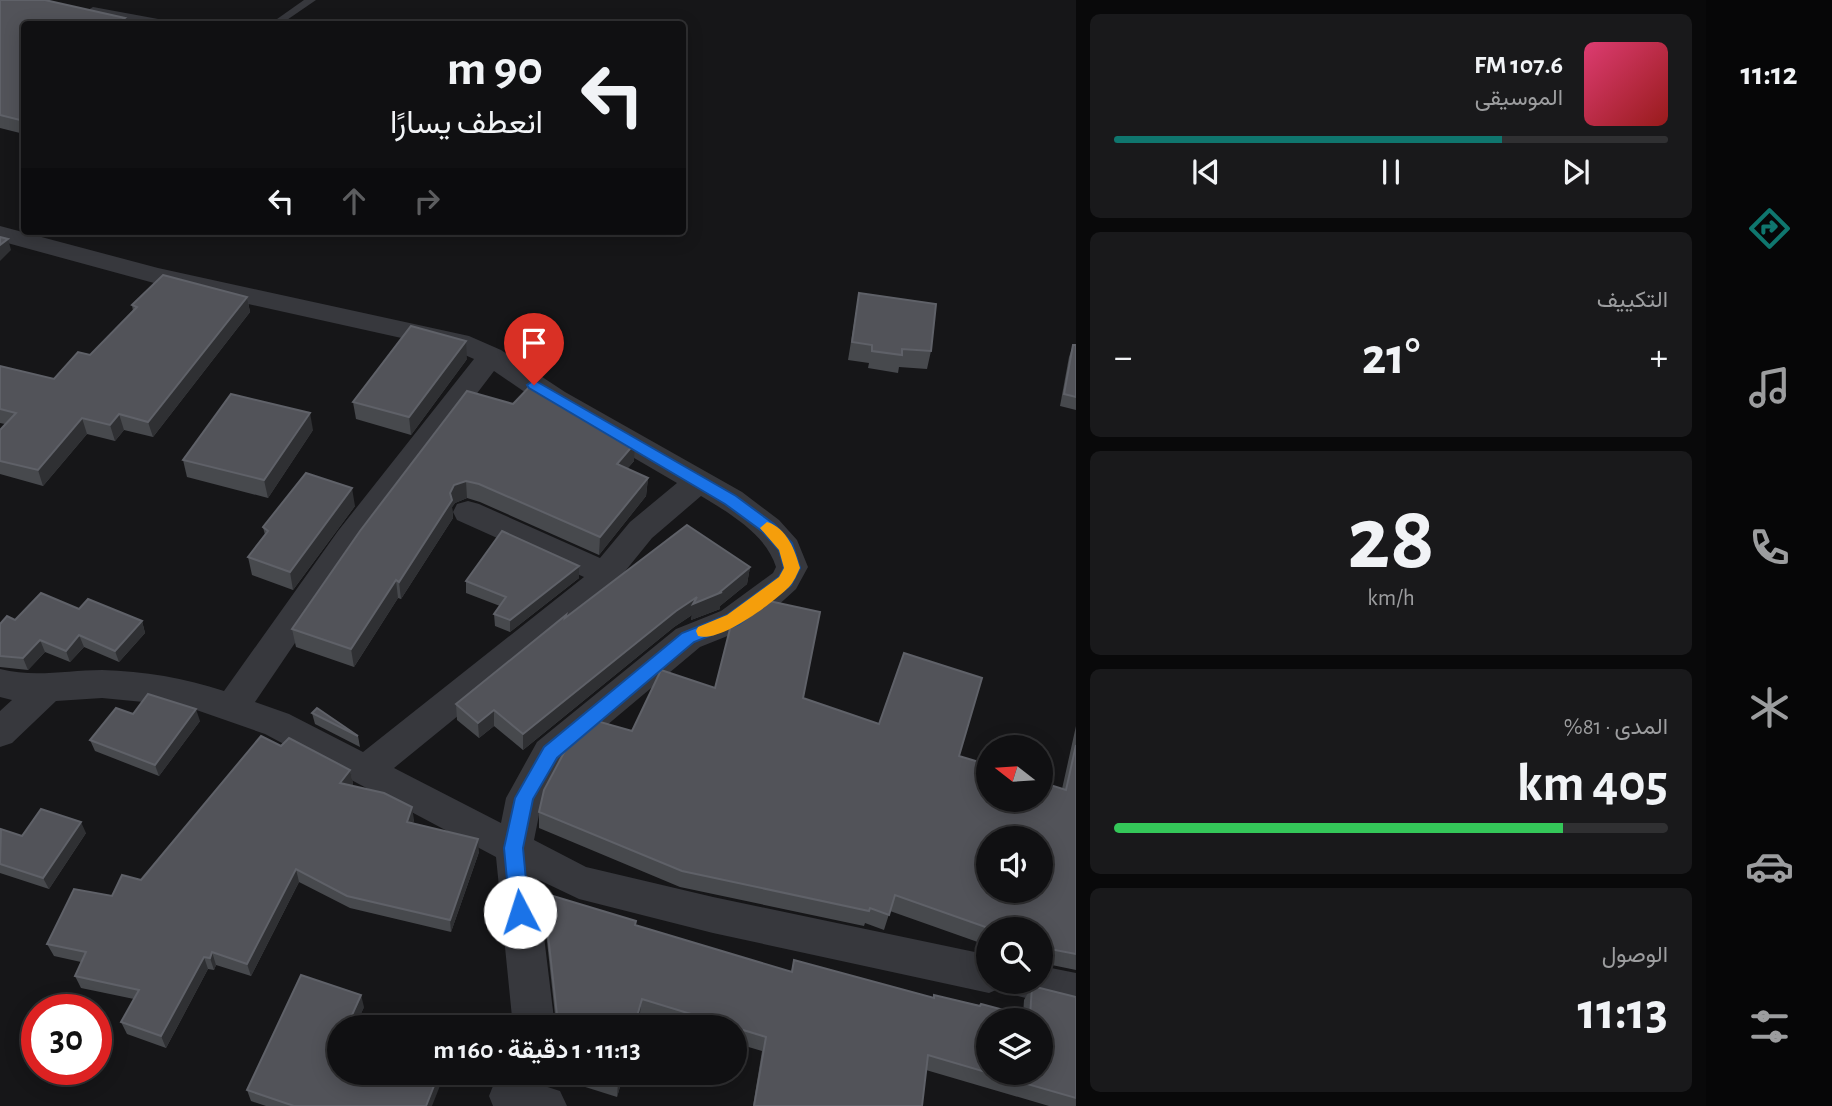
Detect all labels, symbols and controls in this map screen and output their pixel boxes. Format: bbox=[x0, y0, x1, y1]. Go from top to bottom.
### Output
text: 90 m bbox=[447, 45, 543, 94]
icon: left bbox=[567, 49, 658, 140]
text: 107.6 FM bbox=[1474, 52, 1563, 78]
text: 11:12 bbox=[1741, 58, 1797, 90]
text: الموسيقى bbox=[1475, 87, 1563, 110]
text: انعطف يسارًا bbox=[390, 107, 543, 139]
icon: previous bbox=[1187, 153, 1225, 191]
icon: pause bbox=[1372, 153, 1410, 191]
icon: next bbox=[1557, 153, 1595, 191]
icon: left bbox=[262, 182, 300, 220]
icon: ahead bbox=[335, 182, 373, 220]
icon: right bbox=[408, 182, 446, 220]
icon: directions bbox=[1745, 204, 1794, 253]
text: التكييف bbox=[1597, 289, 1668, 312]
pin bbox=[504, 313, 564, 385]
icon: arrive bbox=[515, 324, 553, 362]
text: 21° bbox=[1362, 331, 1420, 383]
text: − bbox=[1114, 339, 1132, 377]
text: + bbox=[1650, 339, 1668, 377]
icon: music bbox=[1745, 363, 1794, 412]
text: 28 bbox=[1347, 494, 1435, 585]
icon: phone bbox=[1745, 523, 1794, 572]
text: km/h bbox=[1367, 587, 1415, 610]
icon: climate bbox=[1745, 683, 1794, 732]
text: المدى · 81% bbox=[1564, 716, 1668, 739]
north arrow bbox=[976, 735, 1054, 812]
map controls bbox=[976, 735, 1053, 1085]
text: 405 km bbox=[1517, 758, 1668, 810]
button: sound bbox=[976, 826, 1053, 903]
icon: car bbox=[1745, 842, 1794, 891]
position arrow bbox=[483, 875, 557, 949]
button: search bbox=[976, 917, 1053, 994]
text: الوصول bbox=[1602, 944, 1668, 967]
text: 11:13 bbox=[1578, 986, 1668, 1038]
speed limit sign: 30 bbox=[21, 994, 112, 1085]
icon: filters bbox=[1745, 1002, 1794, 1051]
button: layers bbox=[976, 1008, 1053, 1085]
text: 11:13 · 1 دقيقة · 160 m bbox=[433, 1037, 641, 1063]

